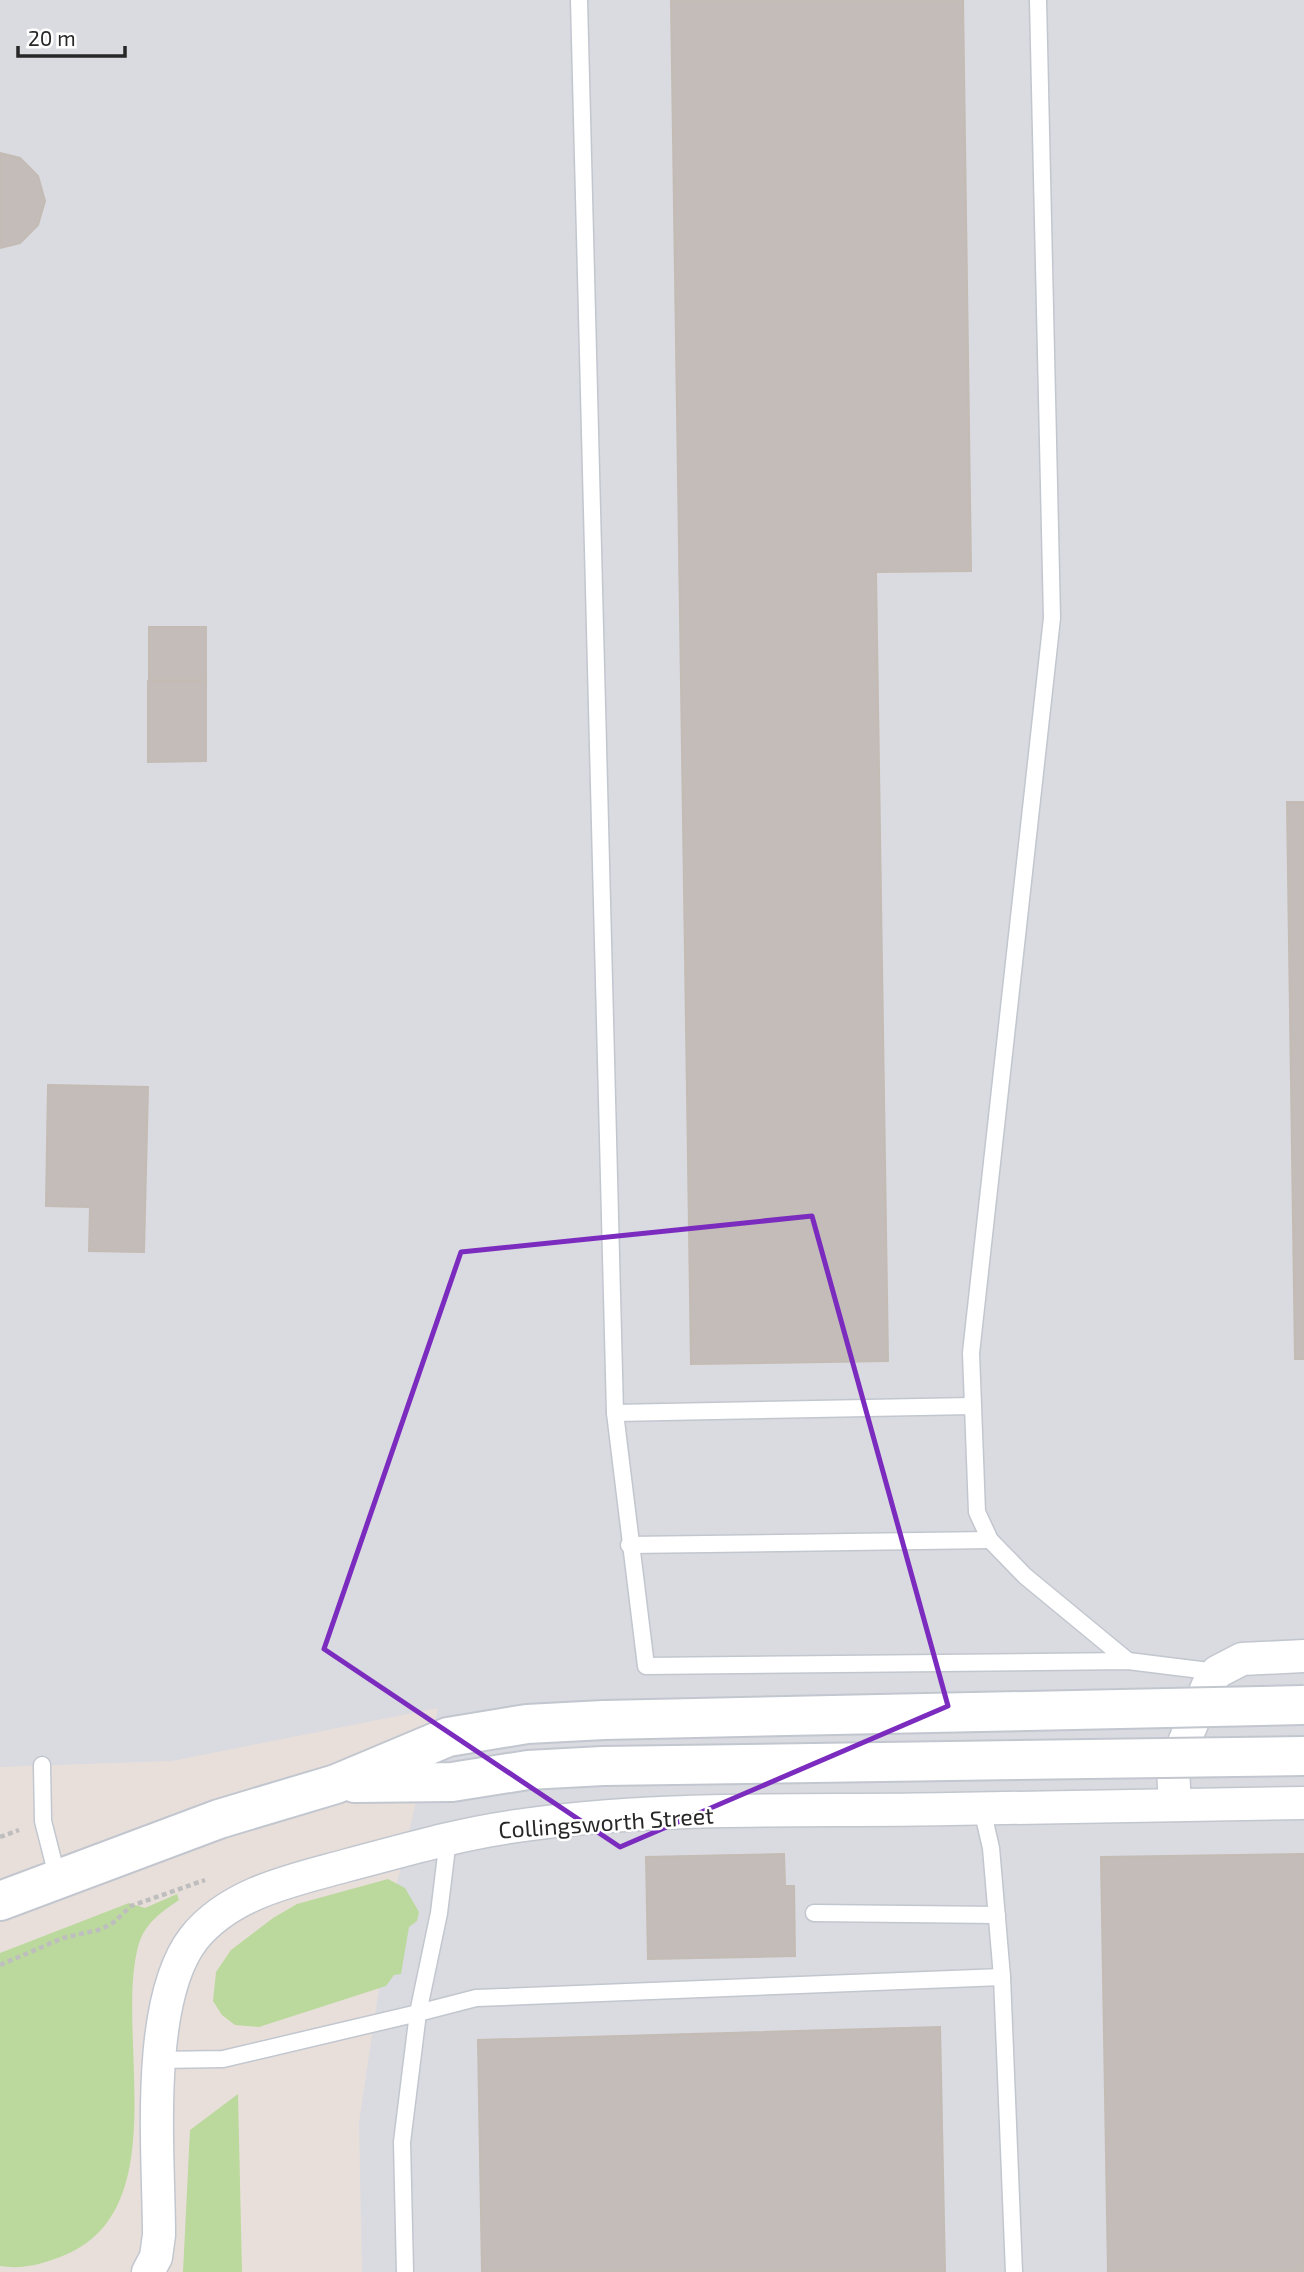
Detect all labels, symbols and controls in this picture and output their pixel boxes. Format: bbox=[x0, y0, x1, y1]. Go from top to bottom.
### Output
scale bar bbox=[18, 14, 124, 58]
text: 20 m bbox=[28, 25, 76, 50]
street label: Collingsworth Street bbox=[497, 1800, 715, 1843]

